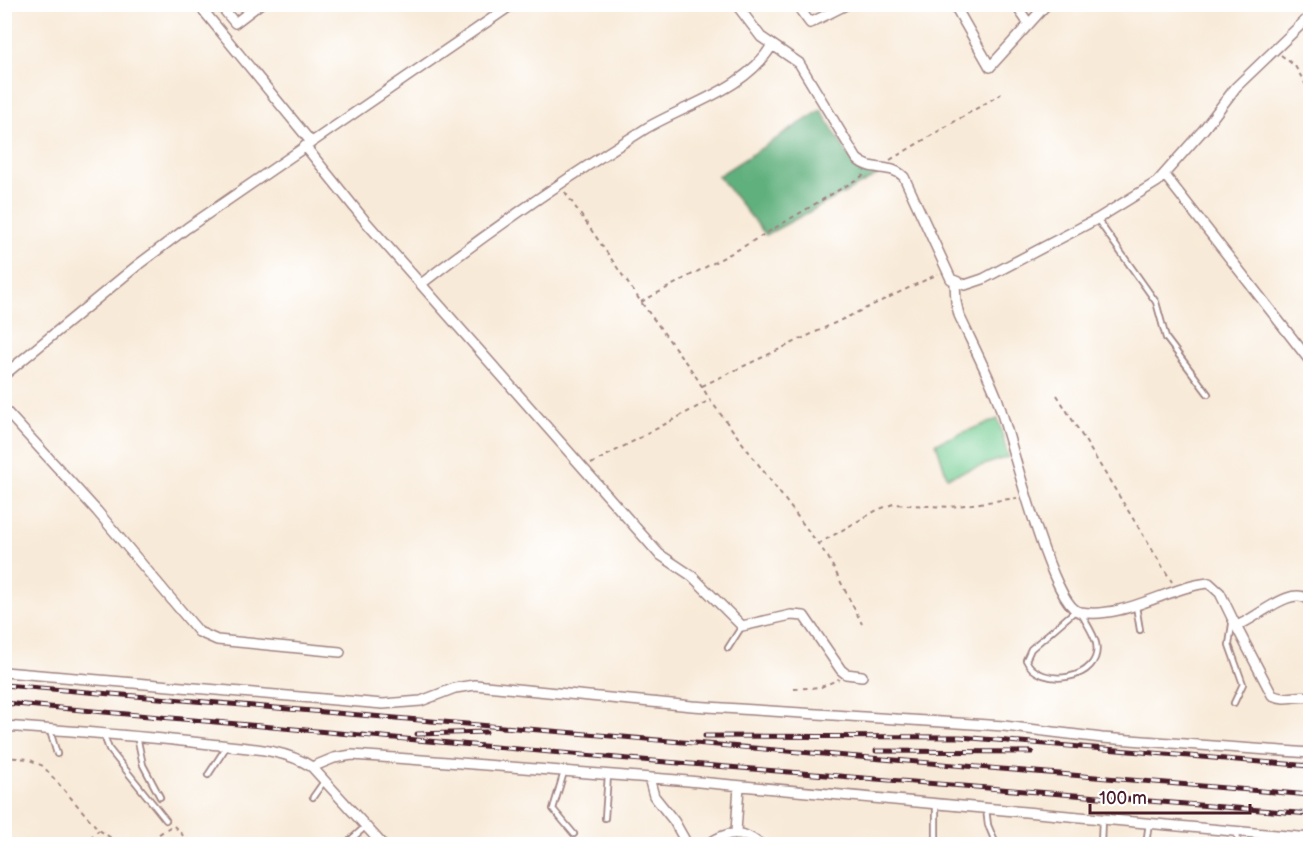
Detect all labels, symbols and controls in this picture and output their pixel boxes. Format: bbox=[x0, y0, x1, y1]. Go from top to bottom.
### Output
scale bar bbox=[1090, 777, 1250, 815]
text: 100 m bbox=[1099, 788, 1147, 809]

